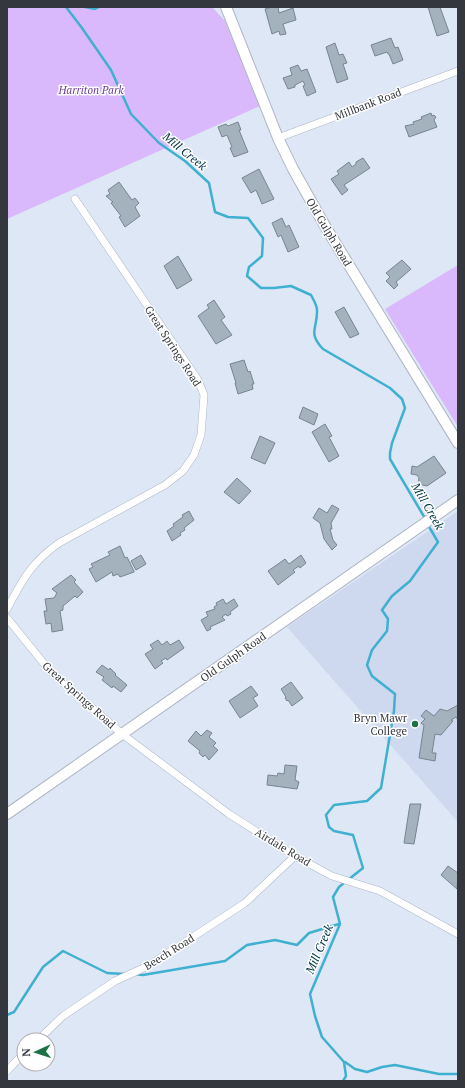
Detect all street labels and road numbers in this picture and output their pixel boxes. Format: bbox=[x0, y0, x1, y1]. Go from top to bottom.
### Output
street label: Millbank Road bbox=[333, 85, 403, 123]
street label: Old Gulph Road bbox=[303, 195, 355, 269]
street label: Great Springs Road bbox=[142, 303, 204, 389]
street label: Old Gulph Road bbox=[197, 629, 269, 685]
street label: Great Springs Road bbox=[40, 658, 118, 732]
street label: Airdale Road bbox=[252, 825, 314, 869]
street label: Beech Road bbox=[141, 931, 197, 973]

